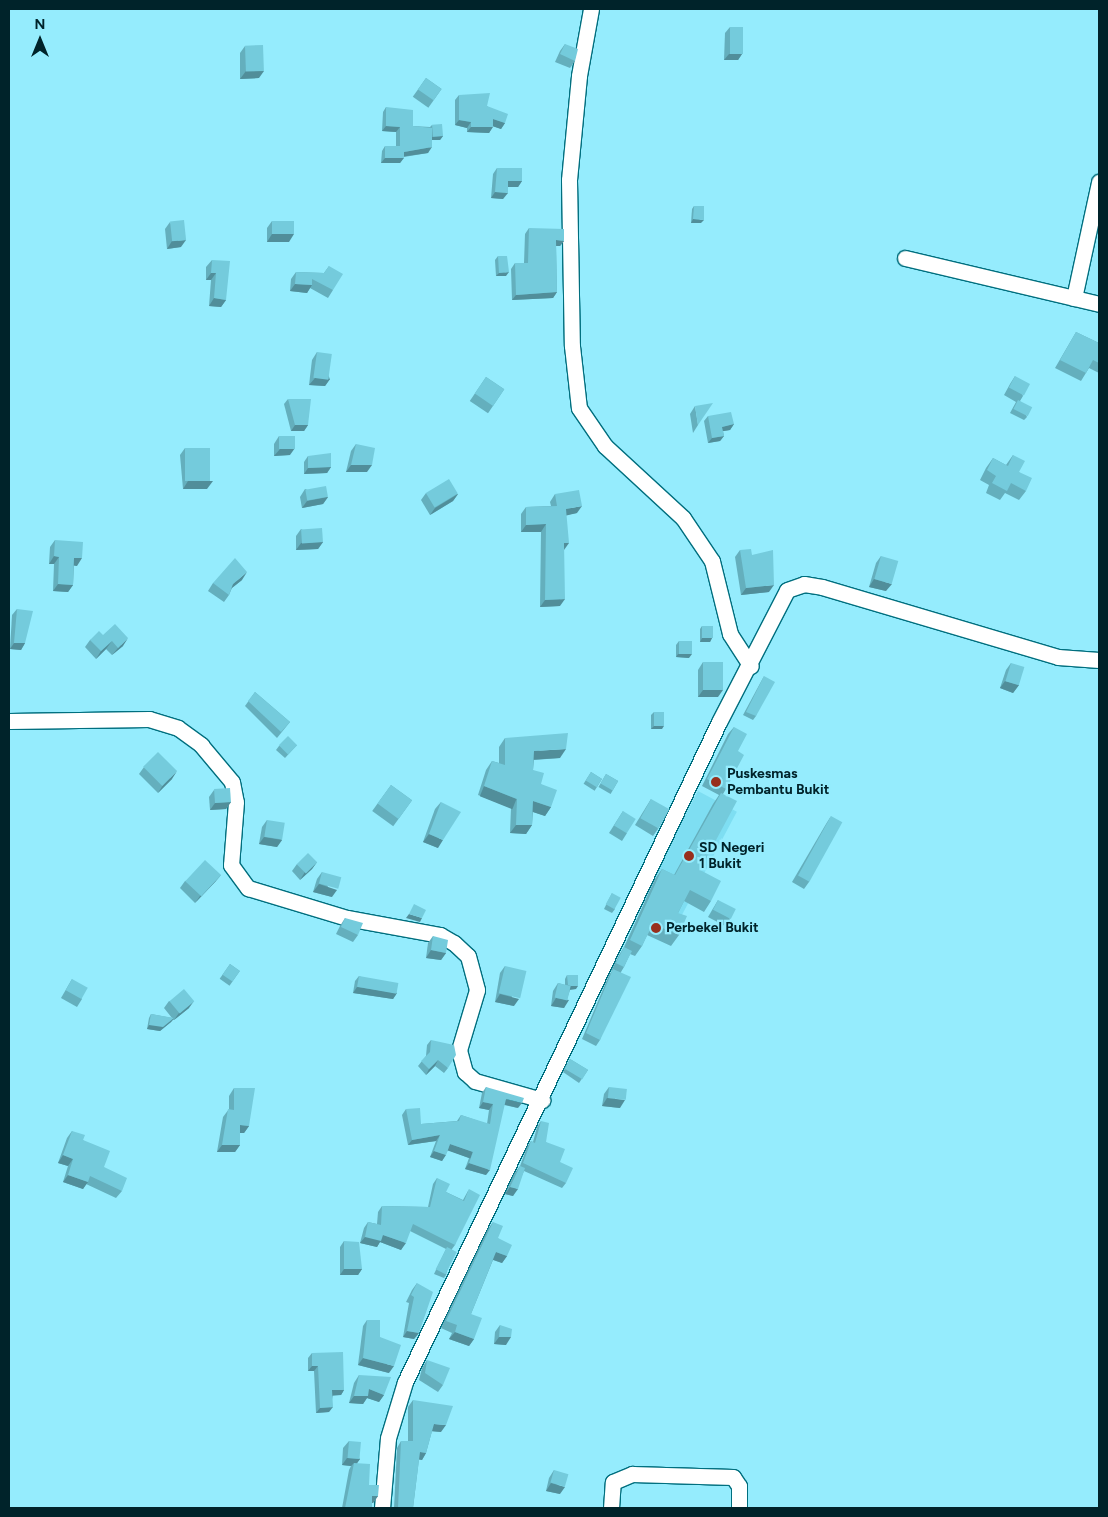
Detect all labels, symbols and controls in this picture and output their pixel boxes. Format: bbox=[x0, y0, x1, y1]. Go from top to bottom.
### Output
north arrow bbox=[15, 15, 65, 65]
text: N bbox=[35, 16, 45, 33]
place label: Puskesmas Pembantu Bukit bbox=[727, 766, 829, 799]
marker: Puskesmas Pembantu Bukit bbox=[709, 775, 723, 789]
place label: SD Negeri 1 Bukit bbox=[699, 840, 764, 872]
marker: SD Negeri 1 Bukit bbox=[683, 850, 695, 862]
place label: Perbekel Bukit bbox=[666, 920, 759, 936]
marker: Perbekel Bukit bbox=[650, 922, 662, 934]

